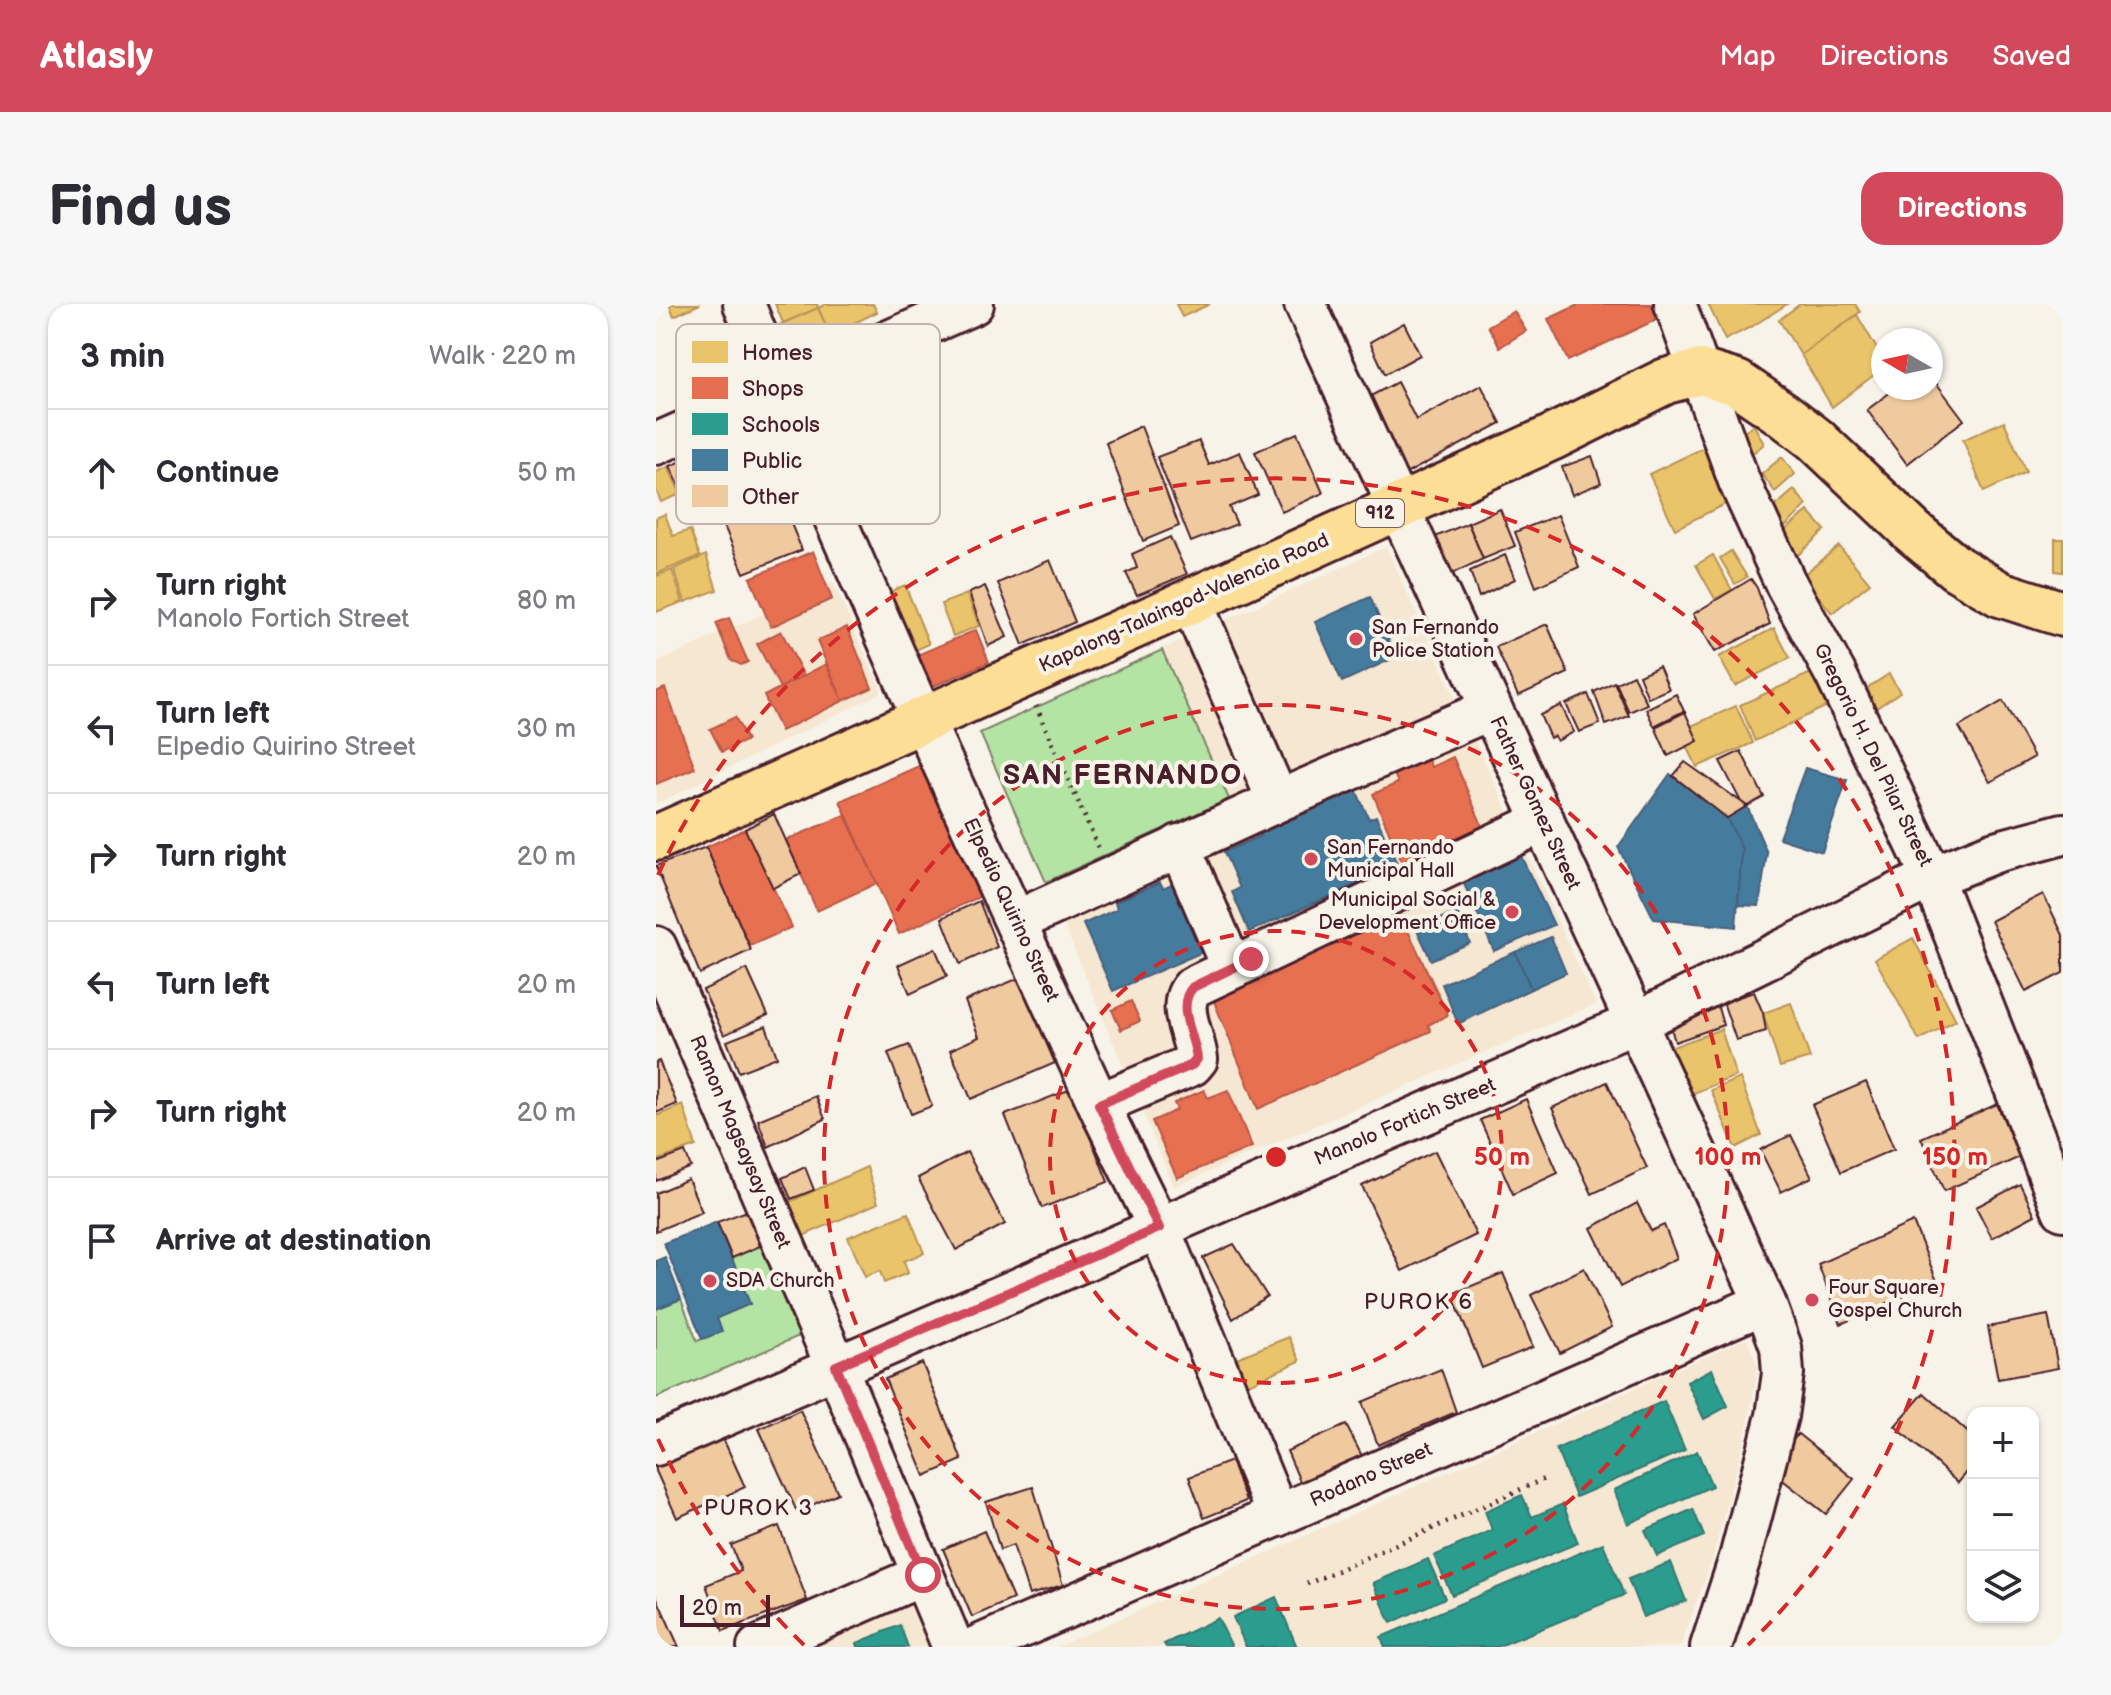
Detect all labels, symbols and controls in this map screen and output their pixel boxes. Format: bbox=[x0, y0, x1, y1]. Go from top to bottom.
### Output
text: Atlasly bbox=[40, 34, 153, 79]
text: Map bbox=[1719, 40, 1776, 73]
text: Directions bbox=[1820, 40, 1948, 73]
text: Saved bbox=[1992, 40, 2071, 73]
button: Directions bbox=[1861, 172, 2063, 245]
text: Find us bbox=[48, 175, 232, 242]
legend bbox=[676, 324, 940, 524]
north arrow bbox=[1871, 328, 1943, 400]
text: 3 min bbox=[80, 336, 165, 377]
text: Homes bbox=[742, 340, 813, 367]
text: Walk · 220 m bbox=[429, 341, 576, 372]
text: Shops bbox=[742, 376, 804, 403]
text: Schools bbox=[742, 412, 820, 439]
text: Public bbox=[742, 448, 802, 475]
icon: ahead bbox=[80, 451, 124, 495]
text: Continue bbox=[156, 455, 279, 491]
text: 50 m bbox=[517, 458, 576, 489]
text: Other bbox=[742, 484, 800, 511]
road number: 912 bbox=[1356, 499, 1404, 527]
street label: Kapalong-Talaingod-Valencia Road bbox=[1035, 528, 1333, 678]
text: Turn right bbox=[156, 568, 287, 604]
icon: right bbox=[80, 579, 124, 623]
text: 80 m bbox=[517, 586, 576, 617]
text: Manolo Fortich Street bbox=[156, 604, 409, 635]
place label: San Fernando Police Station bbox=[1372, 616, 1499, 663]
marker: San Fernando Police Station bbox=[1347, 630, 1365, 648]
street label: Gregorio H. Del Pilar Street bbox=[1808, 640, 1938, 870]
text: Turn left bbox=[156, 696, 270, 732]
icon: left bbox=[80, 707, 124, 751]
street label: Father Gomez Street bbox=[1484, 712, 1586, 894]
text: 30 m bbox=[516, 714, 576, 745]
text: Elpedio Quirino Street bbox=[156, 732, 416, 763]
district label: SAN FERNANDO bbox=[1003, 759, 1243, 792]
street label: Elpedio Quirino Street bbox=[958, 814, 1064, 1006]
icon: right bbox=[80, 835, 124, 879]
place label: San Fernando Municipal Hall bbox=[1327, 836, 1454, 883]
text: Turn right bbox=[156, 839, 287, 875]
text: 20 m bbox=[517, 842, 576, 873]
marker: San Fernando Municipal Hall bbox=[1302, 850, 1320, 868]
place label: Municipal Social & Development Office bbox=[1318, 888, 1496, 935]
marker: Municipal Social & Development Office bbox=[1503, 903, 1521, 921]
route end bbox=[1233, 941, 1269, 977]
icon: left bbox=[80, 963, 124, 1007]
text: Turn left bbox=[156, 967, 270, 1003]
text: 20 m bbox=[517, 970, 576, 1001]
street label: Ramon Magsaysay Street bbox=[684, 1032, 796, 1252]
street label: Manolo Fortich Street bbox=[1311, 1073, 1499, 1171]
icon: right bbox=[80, 1091, 124, 1135]
text: Turn right bbox=[156, 1095, 287, 1131]
text: 20 m bbox=[517, 1098, 576, 1129]
centre of rings bbox=[1262, 1143, 1290, 1171]
text: 50 m bbox=[1474, 1143, 1530, 1172]
text: 100 m bbox=[1695, 1143, 1761, 1172]
text: 150 m bbox=[1922, 1143, 1988, 1172]
icon: arrive bbox=[80, 1219, 124, 1263]
text: Arrive at destination bbox=[156, 1223, 432, 1259]
place label: SDA Church bbox=[726, 1269, 835, 1293]
marker: SDA Church bbox=[701, 1272, 719, 1290]
place label: Four Square Gospel Church bbox=[1828, 1276, 1962, 1323]
district label: PUROK 6 bbox=[1364, 1289, 1474, 1316]
marker: Four Square Gospel Church bbox=[1803, 1291, 1821, 1309]
map controls bbox=[1967, 1407, 2039, 1623]
button: + bbox=[1967, 1407, 2039, 1479]
street label: Rodano Street bbox=[1306, 1437, 1436, 1513]
button: − bbox=[1967, 1479, 2039, 1551]
district label: PUROK 3 bbox=[704, 1495, 814, 1522]
button: layers bbox=[1967, 1551, 2039, 1623]
route start bbox=[905, 1557, 941, 1593]
scale bar bbox=[680, 1591, 770, 1627]
text: 20 m bbox=[692, 1595, 742, 1622]

